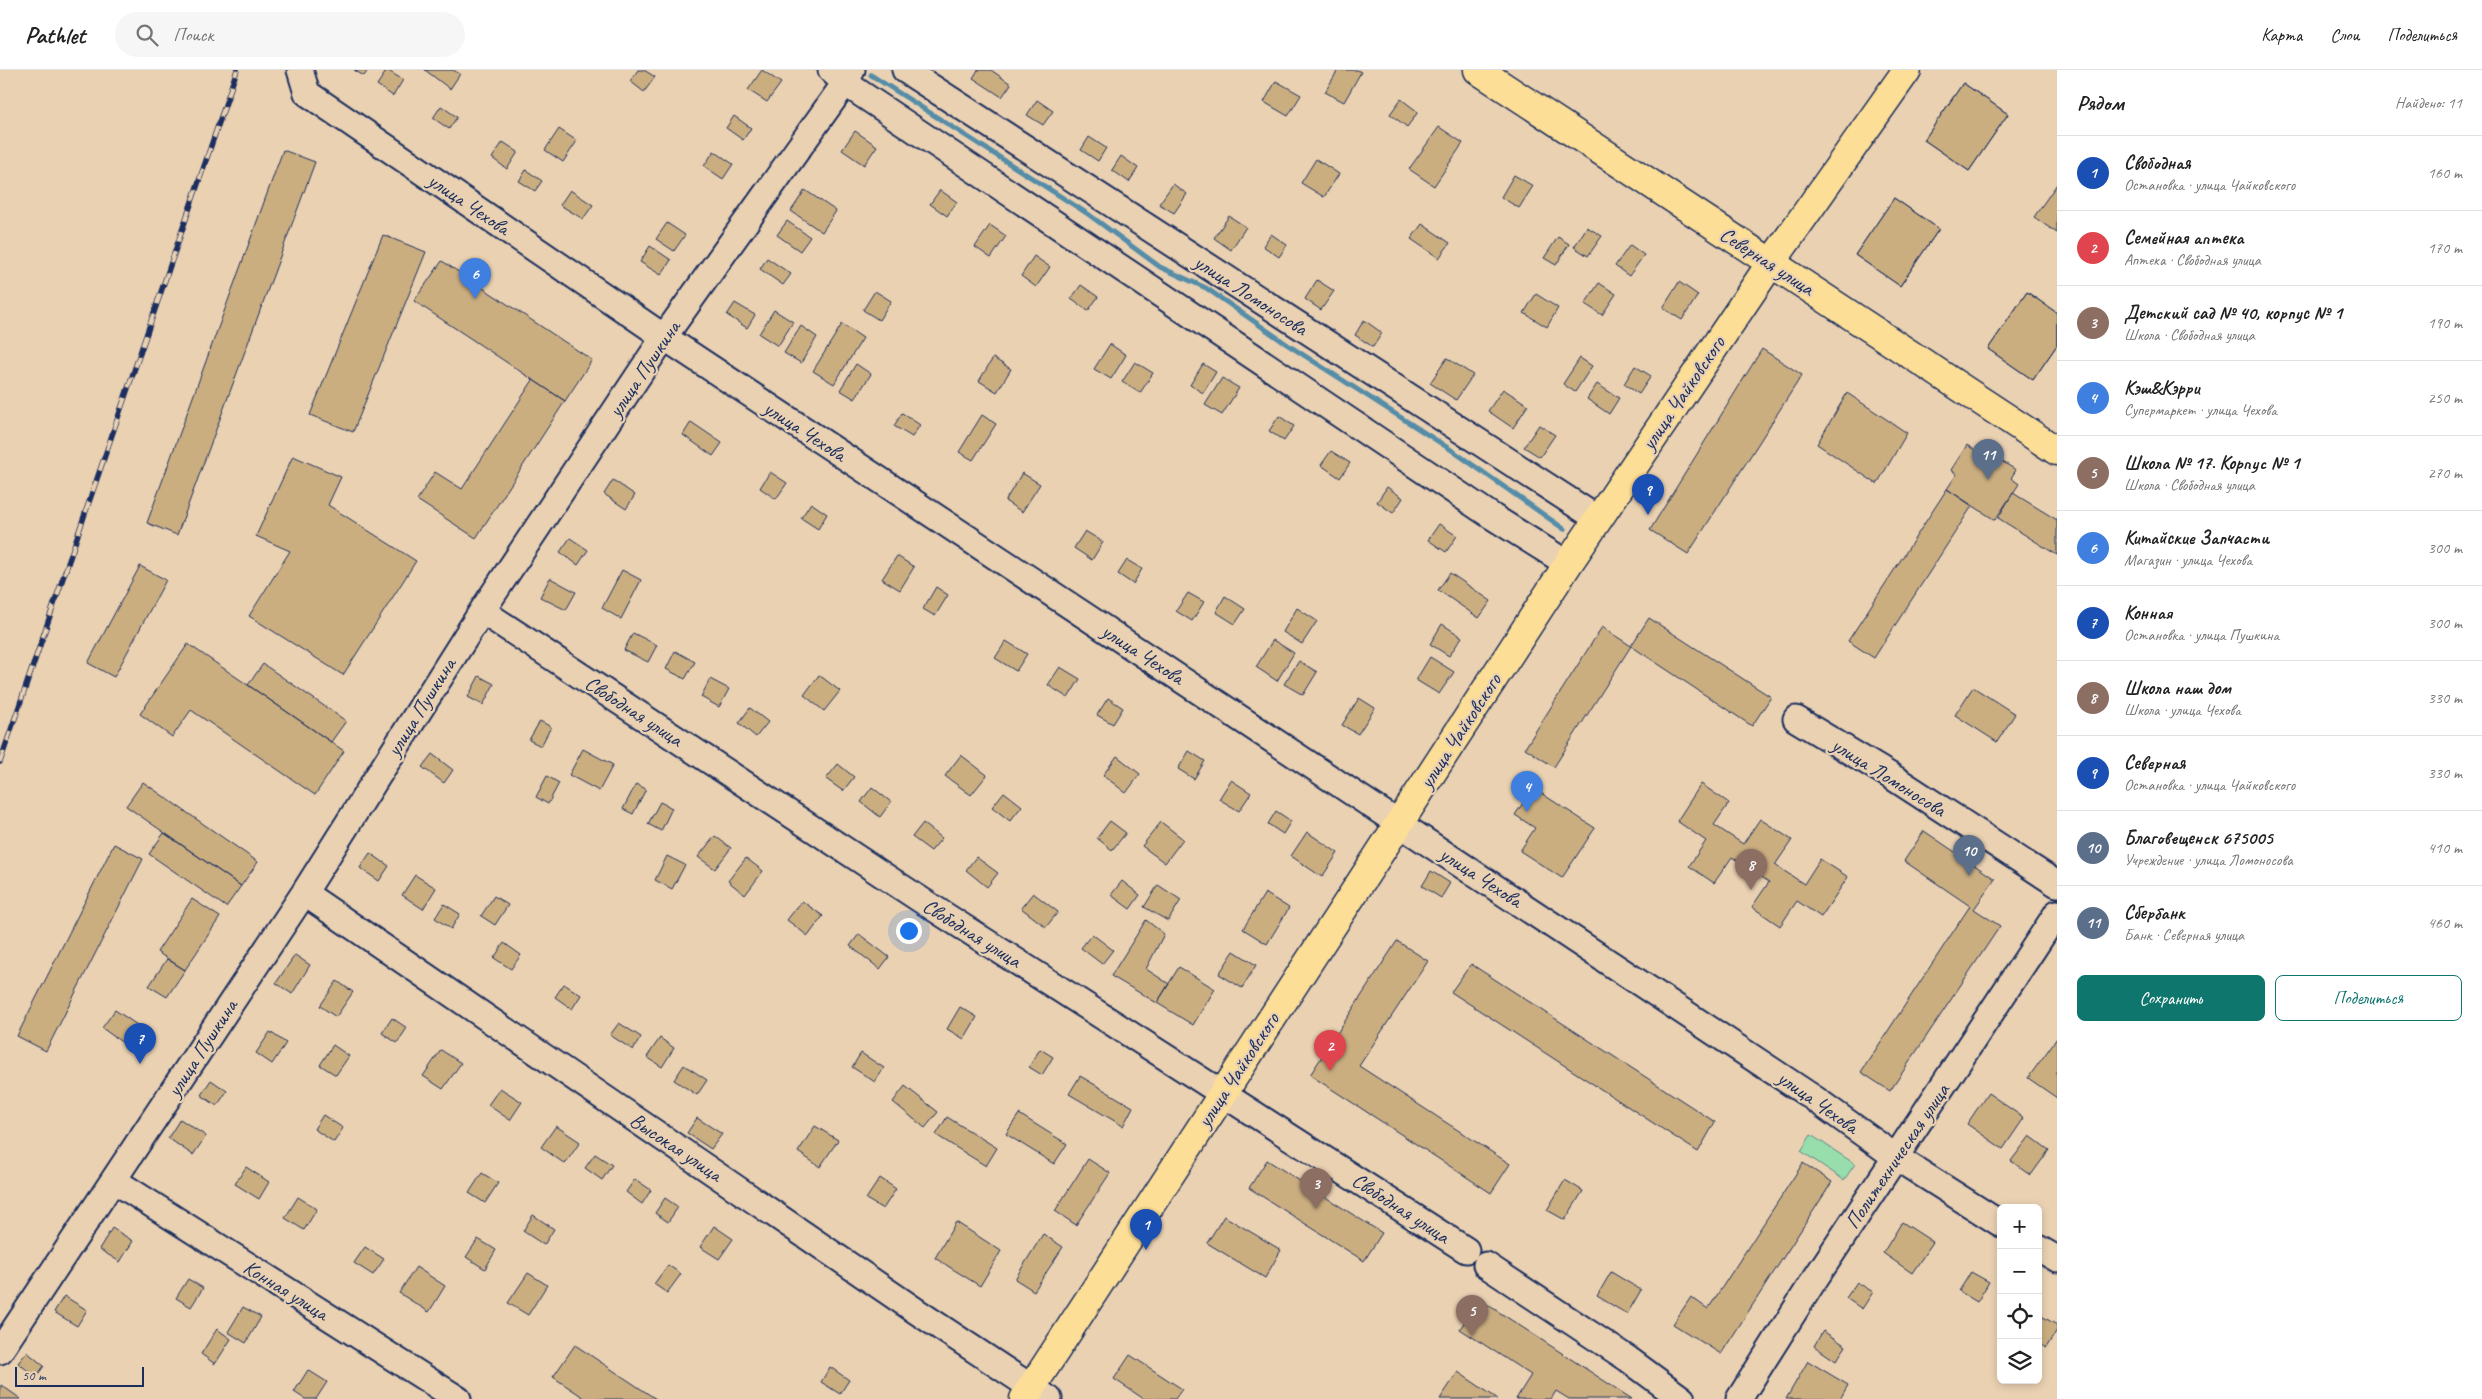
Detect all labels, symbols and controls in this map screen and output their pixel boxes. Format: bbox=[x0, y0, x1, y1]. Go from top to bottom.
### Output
search box bbox=[115, 12, 465, 57]
text: Pathlet bbox=[25, 20, 85, 50]
icon: search bbox=[133, 21, 161, 49]
text: Поиск bbox=[173, 23, 213, 47]
text: Карта bbox=[2261, 24, 2302, 46]
text: Слои bbox=[2330, 24, 2359, 46]
text: Поделиться bbox=[2387, 24, 2457, 46]
text: Рядом bbox=[2077, 90, 2124, 116]
text: Найдено: 11 bbox=[2395, 93, 2462, 113]
text: Свободная bbox=[2124, 151, 2190, 175]
text: 1 bbox=[2089, 163, 2097, 183]
text: 160 m bbox=[2428, 163, 2462, 183]
street label: улица Чехова bbox=[422, 166, 517, 242]
text: Остановка · улица Чайковского bbox=[2124, 175, 2295, 195]
street label: Северная улица bbox=[1715, 221, 1821, 302]
text: Семейная аптека bbox=[2124, 226, 2244, 250]
text: 2 bbox=[2089, 238, 2097, 258]
text: 170 m bbox=[2428, 238, 2462, 258]
street label: улица Ломоносова bbox=[1188, 248, 1314, 342]
text: Аптека · Свободная улица bbox=[2124, 250, 2261, 270]
pin: 6 bbox=[459, 258, 491, 299]
text: Детский сад № 40, корпус № 1 bbox=[2124, 301, 2342, 325]
text: 3 bbox=[2089, 313, 2097, 333]
text: 190 m bbox=[2428, 313, 2462, 333]
street label: улица Пушкина bbox=[601, 314, 687, 424]
text: Школа · Свободная улица bbox=[2124, 325, 2255, 345]
street label: улица Чайковского bbox=[1634, 330, 1732, 457]
text: Кэш&Кэрри bbox=[2124, 376, 2200, 400]
text: 4 bbox=[2089, 388, 2097, 408]
text: 250 m bbox=[2428, 388, 2462, 408]
street label: улица Чехова bbox=[757, 394, 853, 468]
text: Супермаркет · улица Чехова bbox=[2124, 400, 2277, 420]
pin: 11 bbox=[1972, 439, 2004, 480]
text: Школа № 17. Корпус № 1 bbox=[2124, 451, 2300, 475]
text: 5 bbox=[2090, 463, 2096, 483]
text: 270 m bbox=[2428, 463, 2462, 483]
pin: 9 bbox=[1632, 474, 1664, 515]
text: Школа · Свободная улица bbox=[2124, 475, 2255, 495]
text: Китайские Запчасти bbox=[2124, 526, 2269, 550]
text: 6 bbox=[2089, 538, 2097, 558]
text: 300 m bbox=[2428, 538, 2462, 558]
text: Магазин · улица Чехова bbox=[2124, 550, 2252, 570]
text: Конная bbox=[2124, 601, 2172, 625]
text: 7 bbox=[2089, 613, 2097, 633]
text: 300 m bbox=[2428, 613, 2462, 633]
street label: улица Чехова bbox=[1095, 617, 1191, 691]
text: Остановка · улица Пушкина bbox=[2124, 625, 2279, 645]
street label: улица Пушкина bbox=[380, 651, 463, 763]
street label: улица Чайковского bbox=[1412, 667, 1508, 795]
street label: Свободная улица bbox=[580, 670, 689, 753]
text: Школа наш дом bbox=[2124, 676, 2231, 700]
text: 8 bbox=[2089, 688, 2097, 708]
text: 330 m bbox=[2428, 688, 2462, 708]
text: Школа · улица Чехова bbox=[2124, 700, 2241, 720]
street label: улица Ломоносова bbox=[1825, 731, 1952, 823]
text: Северная bbox=[2124, 751, 2185, 775]
text: 9 bbox=[2089, 763, 2097, 783]
text: 330 m bbox=[2428, 763, 2462, 783]
pin: 4 bbox=[1511, 771, 1543, 812]
text: Остановка · улица Чайковского bbox=[2124, 775, 2295, 795]
text: Благовещенск 675005 bbox=[2124, 826, 2273, 850]
pin: 10 bbox=[1953, 835, 1985, 876]
text: 10 bbox=[2086, 838, 2100, 858]
text: 410 m bbox=[2428, 838, 2462, 858]
street label: улица Чехова bbox=[1433, 840, 1529, 914]
pin: 8 bbox=[1735, 849, 1767, 890]
text: Учреждение · улица Ломоносова bbox=[2124, 850, 2293, 870]
street label: Свободная улица bbox=[918, 893, 1028, 974]
text: Сбербанк bbox=[2124, 901, 2185, 925]
text: 11 bbox=[2086, 913, 2100, 933]
text: 460 m bbox=[2428, 913, 2462, 933]
your location bbox=[896, 918, 922, 944]
text: Банк · Северная улица bbox=[2124, 925, 2244, 945]
button: Сохранить bbox=[2077, 975, 2265, 1021]
button: Поделиться bbox=[2275, 975, 2462, 1021]
street label: улица Пушкина bbox=[160, 992, 244, 1103]
street label: улица Чайковского bbox=[1190, 1006, 1286, 1134]
pin: 7 bbox=[124, 1023, 156, 1064]
pin: 2 bbox=[1314, 1030, 1346, 1071]
street label: улица Чехова bbox=[1771, 1064, 1865, 1141]
street label: Политехническая улица bbox=[1839, 1077, 1956, 1234]
street label: Высокая улица bbox=[625, 1107, 729, 1189]
street label: Свободная улица bbox=[1347, 1167, 1456, 1250]
pin: 3 bbox=[1300, 1168, 1332, 1209]
map controls bbox=[1997, 1204, 2042, 1384]
button: + bbox=[1997, 1204, 2042, 1249]
pin: 1 bbox=[1130, 1209, 1162, 1250]
button: − bbox=[1997, 1249, 2042, 1294]
street label: Конная улица bbox=[239, 1254, 335, 1327]
button: locate bbox=[1997, 1294, 2042, 1339]
pin: 5 bbox=[1456, 1295, 1488, 1336]
button: layers bbox=[1997, 1339, 2042, 1384]
scale bar bbox=[15, 1364, 144, 1387]
text: 50 m bbox=[22, 1367, 46, 1384]

